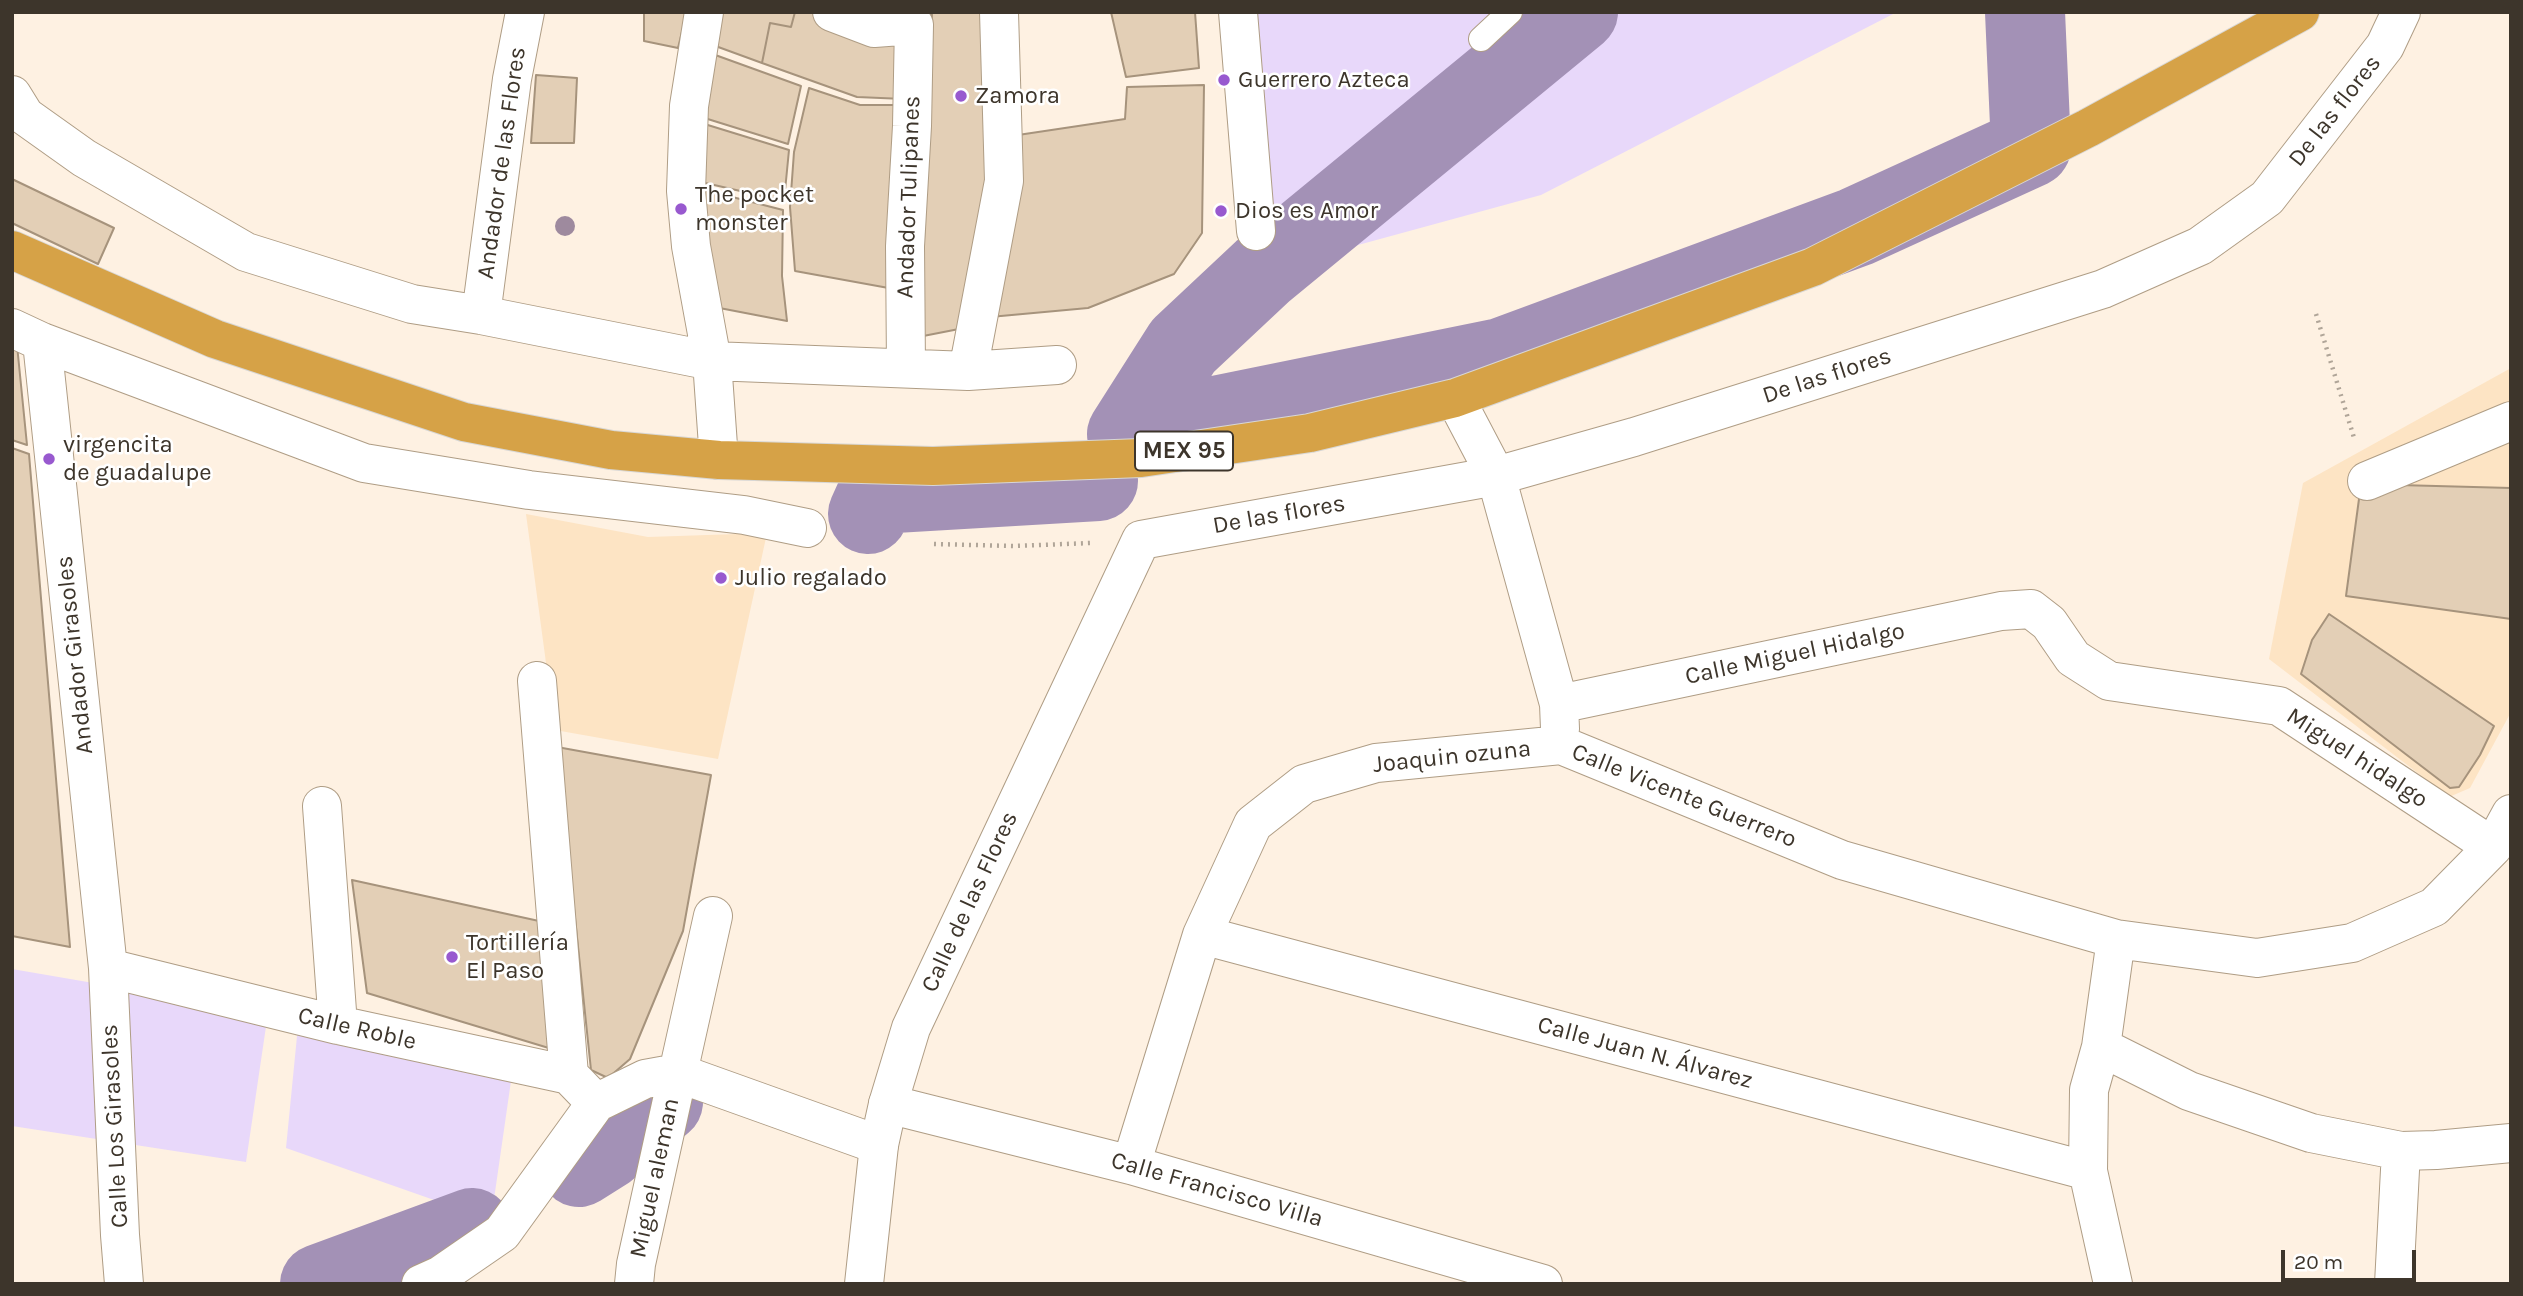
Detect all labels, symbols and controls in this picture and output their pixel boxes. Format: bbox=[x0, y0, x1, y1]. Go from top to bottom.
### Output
street label: Andador de las Flores bbox=[471, 45, 533, 281]
street label: De las flores bbox=[2282, 49, 2388, 173]
place label: Guerrero Azteca bbox=[1238, 66, 1410, 94]
marker: Guerrero Azteca bbox=[1216, 72, 1232, 88]
place label: Zamora bbox=[975, 82, 1060, 110]
marker: Zamora bbox=[953, 88, 969, 104]
street label: Andador Tulipanes bbox=[891, 95, 927, 299]
place label: The pocket monster bbox=[695, 181, 814, 237]
place label: Dios es Amor bbox=[1235, 197, 1378, 225]
marker: The pocket monster bbox=[673, 201, 689, 217]
marker: Dios es Amor bbox=[1213, 203, 1229, 219]
street label: De las flores bbox=[1759, 342, 1895, 410]
place label: virgencita de guadalupe bbox=[63, 431, 212, 487]
road number: MEX 95 bbox=[1135, 432, 1233, 471]
marker: virgencita de guadalupe bbox=[41, 451, 57, 467]
street label: De las flores bbox=[1211, 489, 1347, 541]
street label: Andador Girasoles bbox=[50, 554, 100, 756]
place label: Julio regalado bbox=[735, 564, 887, 592]
marker: Julio regalado bbox=[713, 570, 729, 586]
street label: Calle Miguel Hidalgo bbox=[1683, 617, 1907, 691]
street label: Miguel hidalgo bbox=[2281, 702, 2433, 814]
street label: Joaquin ozuna bbox=[1372, 734, 1532, 780]
street label: Calle Vicente Guerrero bbox=[1567, 738, 1801, 854]
street label: Calle de las Flores bbox=[916, 807, 1024, 997]
place label: Tortillería El Paso bbox=[466, 929, 569, 985]
marker: Tortillería El Paso bbox=[444, 949, 460, 965]
street label: Calle Roble bbox=[295, 1001, 419, 1057]
street label: Calle Juan N. Álvarez bbox=[1534, 1010, 1756, 1096]
street label: Calle Los Girasoles bbox=[95, 1023, 135, 1229]
street label: Miguel aleman bbox=[624, 1095, 686, 1261]
street label: Calle Francisco Villa bbox=[1108, 1146, 1326, 1234]
scale bar bbox=[2285, 1236, 2420, 1280]
text: 20 m bbox=[2294, 1250, 2343, 1274]

